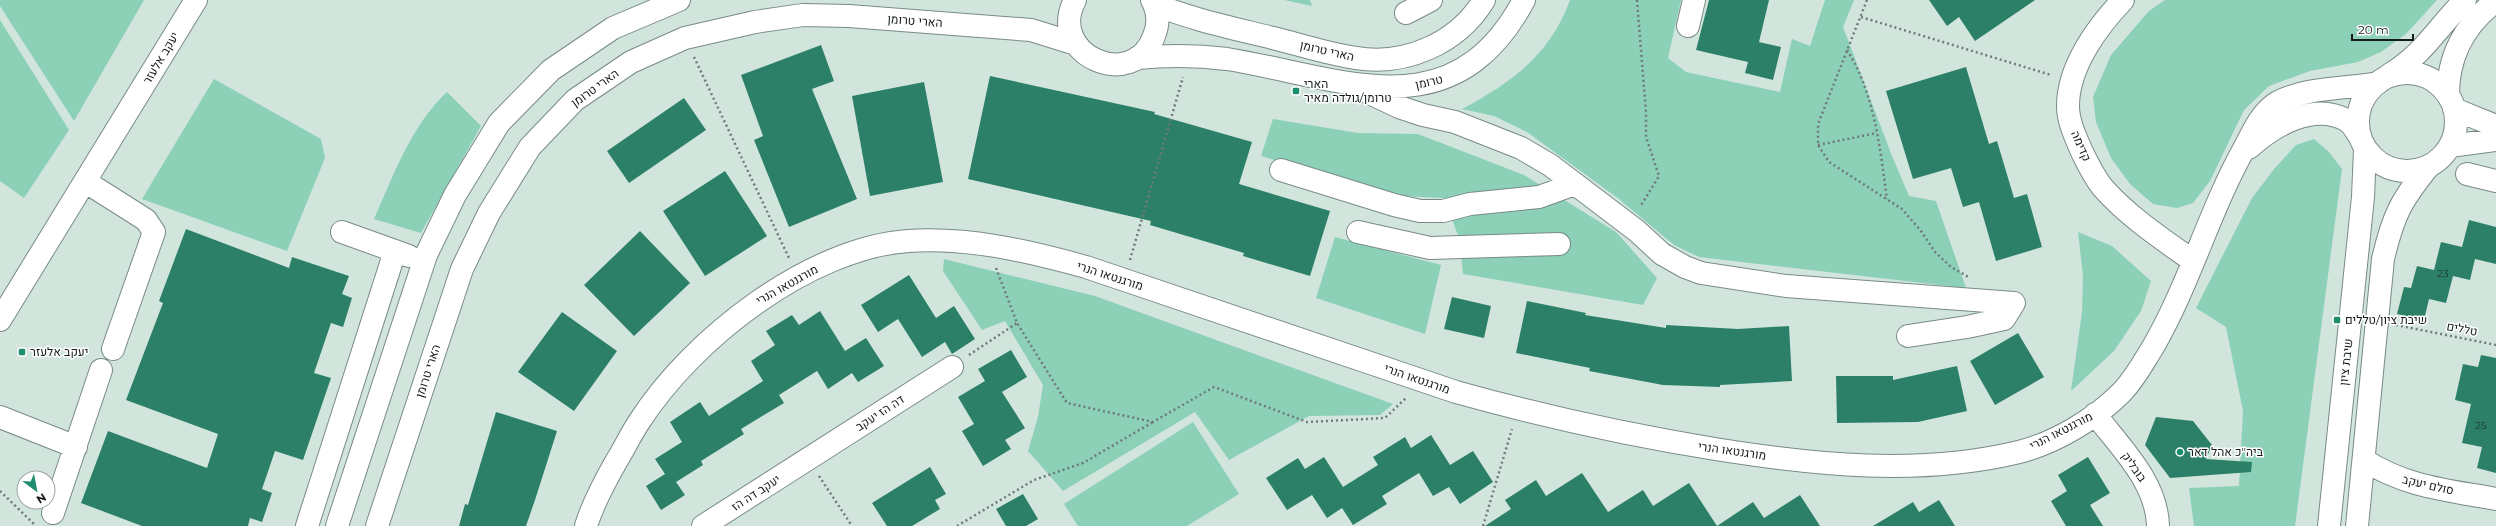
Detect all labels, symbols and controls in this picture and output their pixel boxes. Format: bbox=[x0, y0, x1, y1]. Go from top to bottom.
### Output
street label: הארי טרומן bbox=[887, 11, 943, 30]
scale bar bbox=[2352, 16, 2413, 42]
text: 20 m bbox=[2358, 22, 2389, 37]
street label: יעקב אלעזר bbox=[139, 29, 182, 87]
street label: הארי טרומן bbox=[1298, 37, 1356, 64]
street label: הארי טרומן bbox=[568, 65, 621, 110]
street label: טרומן bbox=[1414, 71, 1444, 92]
place label: הארי טרומן/גולדה מאיר bbox=[1304, 76, 1392, 105]
marker: הארי טרומן/גולדה מאיר bbox=[1291, 86, 1301, 96]
street label: קדימה bbox=[2068, 128, 2095, 163]
street label: מורגנטאו הנרי bbox=[1075, 258, 1145, 293]
street label: מורגנטאו הנרי bbox=[753, 261, 820, 308]
house number: 23 bbox=[2437, 267, 2449, 280]
place label: שיבת ציון/טללים bbox=[2345, 312, 2427, 327]
marker: שיבת ציון/טללים bbox=[2332, 315, 2342, 325]
street label: טללים bbox=[2445, 318, 2479, 339]
street label: שיבת ציון bbox=[2336, 338, 2355, 386]
street label: הארי טרומן bbox=[412, 342, 443, 399]
place label: יעקב אלעזר bbox=[30, 344, 88, 359]
marker: יעקב אלעזר bbox=[17, 347, 27, 357]
street label: מורגנטאו הנרי bbox=[1382, 360, 1452, 397]
street label: דה הז יעקב bbox=[852, 391, 907, 434]
street label: מורגנטאו הנרי bbox=[2027, 408, 2095, 453]
house number: 25 bbox=[2475, 419, 2487, 432]
street label: מורגנטאו הנרי bbox=[1697, 438, 1767, 463]
place label: ביה"כ אהל דאר bbox=[2188, 444, 2264, 459]
marker: ביה"כ אהל דאר bbox=[2175, 447, 2185, 457]
street label: בובליק bbox=[2119, 449, 2151, 485]
north arrow bbox=[16, 470, 56, 510]
street label: יעקב דה הז bbox=[728, 471, 783, 514]
street label: סולם יעקב bbox=[2401, 471, 2455, 498]
text: N bbox=[34, 490, 49, 507]

